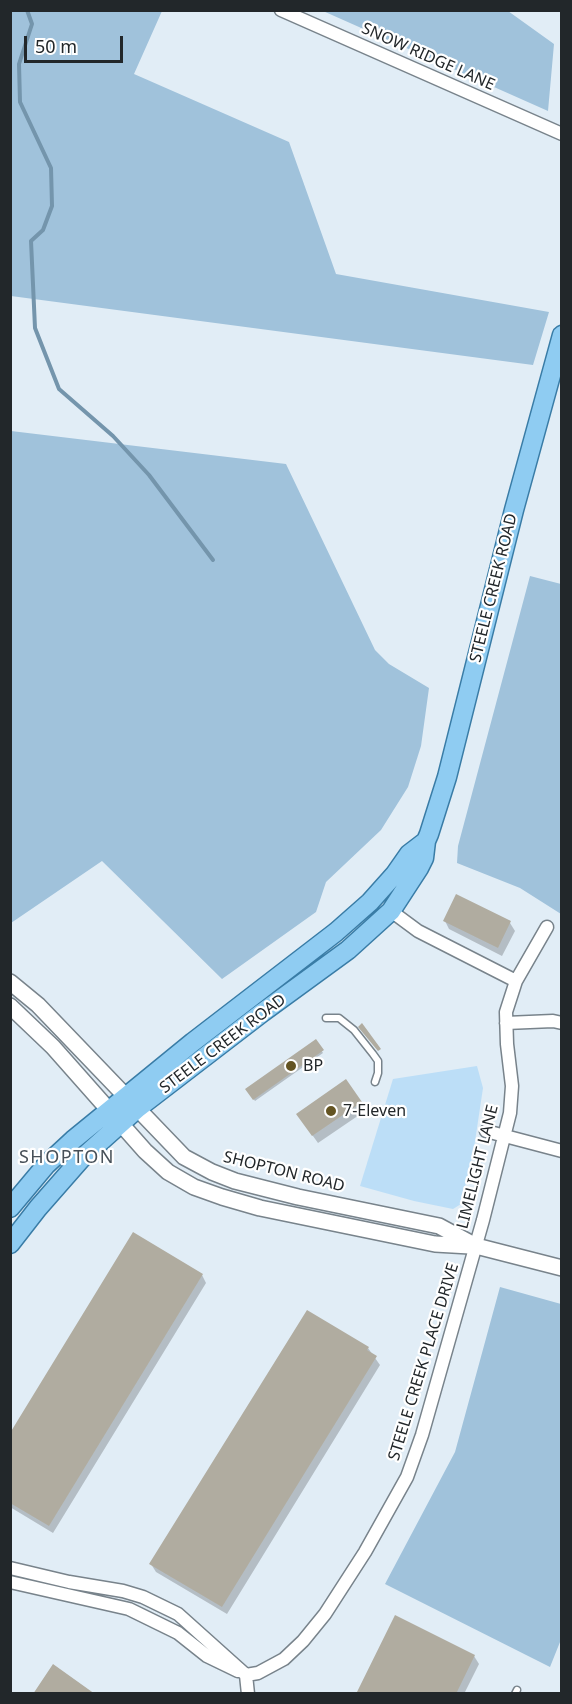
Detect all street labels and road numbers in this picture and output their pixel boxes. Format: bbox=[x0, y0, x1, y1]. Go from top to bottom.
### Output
street label: SNOW RIDGE LANE bbox=[358, 19, 498, 95]
street label: STEELE CREEK ROAD bbox=[466, 512, 522, 664]
street label: STEELE CREEK ROAD bbox=[156, 990, 290, 1098]
street label: LIMELIGHT LANE bbox=[453, 1103, 503, 1231]
street label: SHOPTON ROAD bbox=[221, 1148, 347, 1196]
street label: STEELE CREEK PLACE DRIVE bbox=[385, 1261, 463, 1463]

